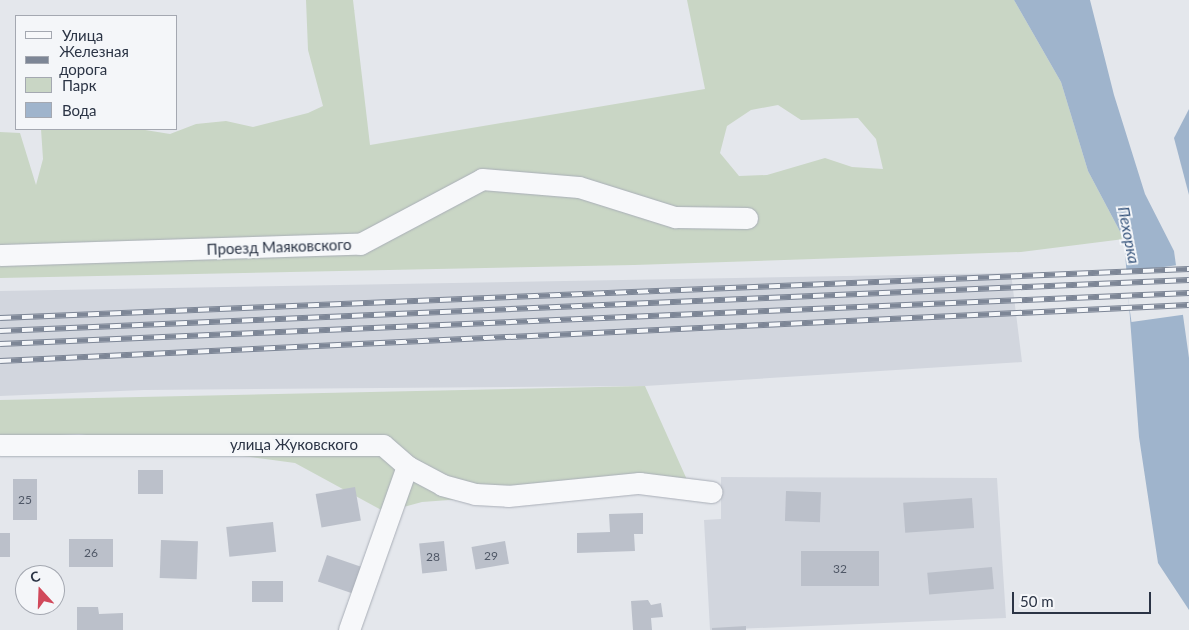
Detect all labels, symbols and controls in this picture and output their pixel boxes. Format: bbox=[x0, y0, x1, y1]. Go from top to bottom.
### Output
legend bbox=[15, 15, 178, 130]
text: Улица bbox=[62, 26, 103, 44]
text: Железная дорога bbox=[59, 42, 129, 78]
text: Парк bbox=[62, 76, 96, 94]
text: Вода bbox=[62, 101, 97, 119]
water label: Пехорка bbox=[1114, 205, 1144, 265]
street label: Проезд Маяковского bbox=[206, 235, 352, 259]
street label: улица Жуковского bbox=[230, 436, 358, 454]
house number: 25 bbox=[18, 493, 32, 507]
house number: 26 bbox=[84, 546, 98, 560]
house number: 29 bbox=[484, 549, 498, 563]
house number: 28 bbox=[426, 550, 440, 564]
house number: 32 bbox=[833, 562, 847, 576]
north arrow bbox=[15, 565, 65, 615]
text: С bbox=[28, 567, 42, 586]
scale bar bbox=[1014, 582, 1153, 614]
text: 50 m bbox=[1020, 592, 1054, 610]

